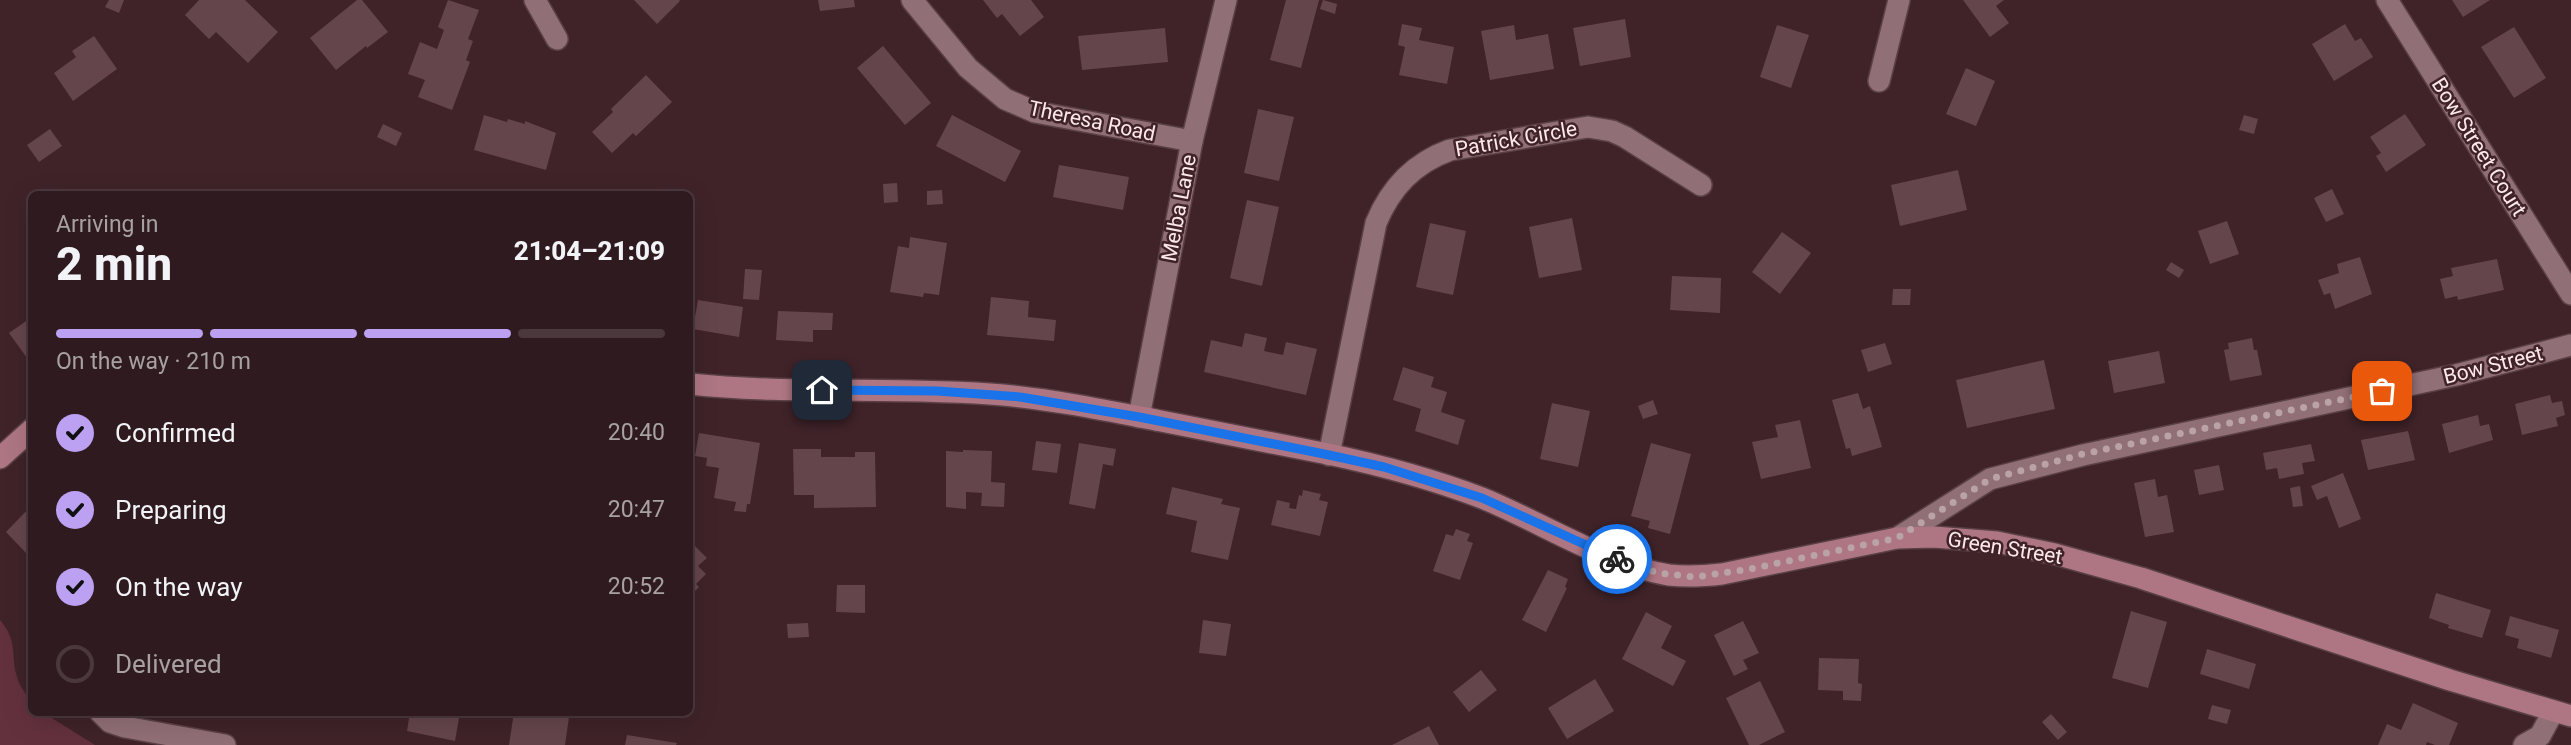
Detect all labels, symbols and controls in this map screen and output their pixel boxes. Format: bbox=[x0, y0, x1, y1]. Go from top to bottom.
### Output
street label: Bow Street Court bbox=[2427, 73, 2531, 221]
street label: Theresa Road bbox=[1026, 96, 1158, 146]
street label: Patrick Circle bbox=[1453, 116, 1579, 162]
street label: Melba Lane bbox=[1157, 152, 1201, 264]
text: Arriving in bbox=[56, 211, 159, 238]
text: 21:04–21:09 bbox=[514, 236, 665, 266]
text: 2 min bbox=[56, 237, 172, 291]
street label: Bow Street bbox=[2441, 341, 2545, 389]
text: On the way · 210 m bbox=[56, 348, 251, 375]
pin bbox=[792, 360, 852, 420]
pin bbox=[2352, 361, 2412, 421]
icon: home bbox=[803, 371, 841, 409]
icon: bag bbox=[2363, 372, 2401, 410]
icon: check bbox=[56, 414, 94, 452]
text: Confirmed bbox=[115, 418, 236, 448]
text: 20:40 bbox=[608, 419, 665, 446]
icon: check bbox=[56, 491, 94, 529]
text: Preparing bbox=[115, 495, 227, 525]
text: 20:47 bbox=[608, 496, 665, 523]
courier bbox=[1582, 524, 1652, 594]
street label: Green Street bbox=[1946, 527, 2064, 569]
icon: bike bbox=[1598, 540, 1636, 578]
icon: check bbox=[56, 568, 94, 606]
text: On the way bbox=[115, 572, 243, 602]
text: 20:52 bbox=[608, 573, 665, 600]
text: Delivered bbox=[115, 649, 222, 679]

